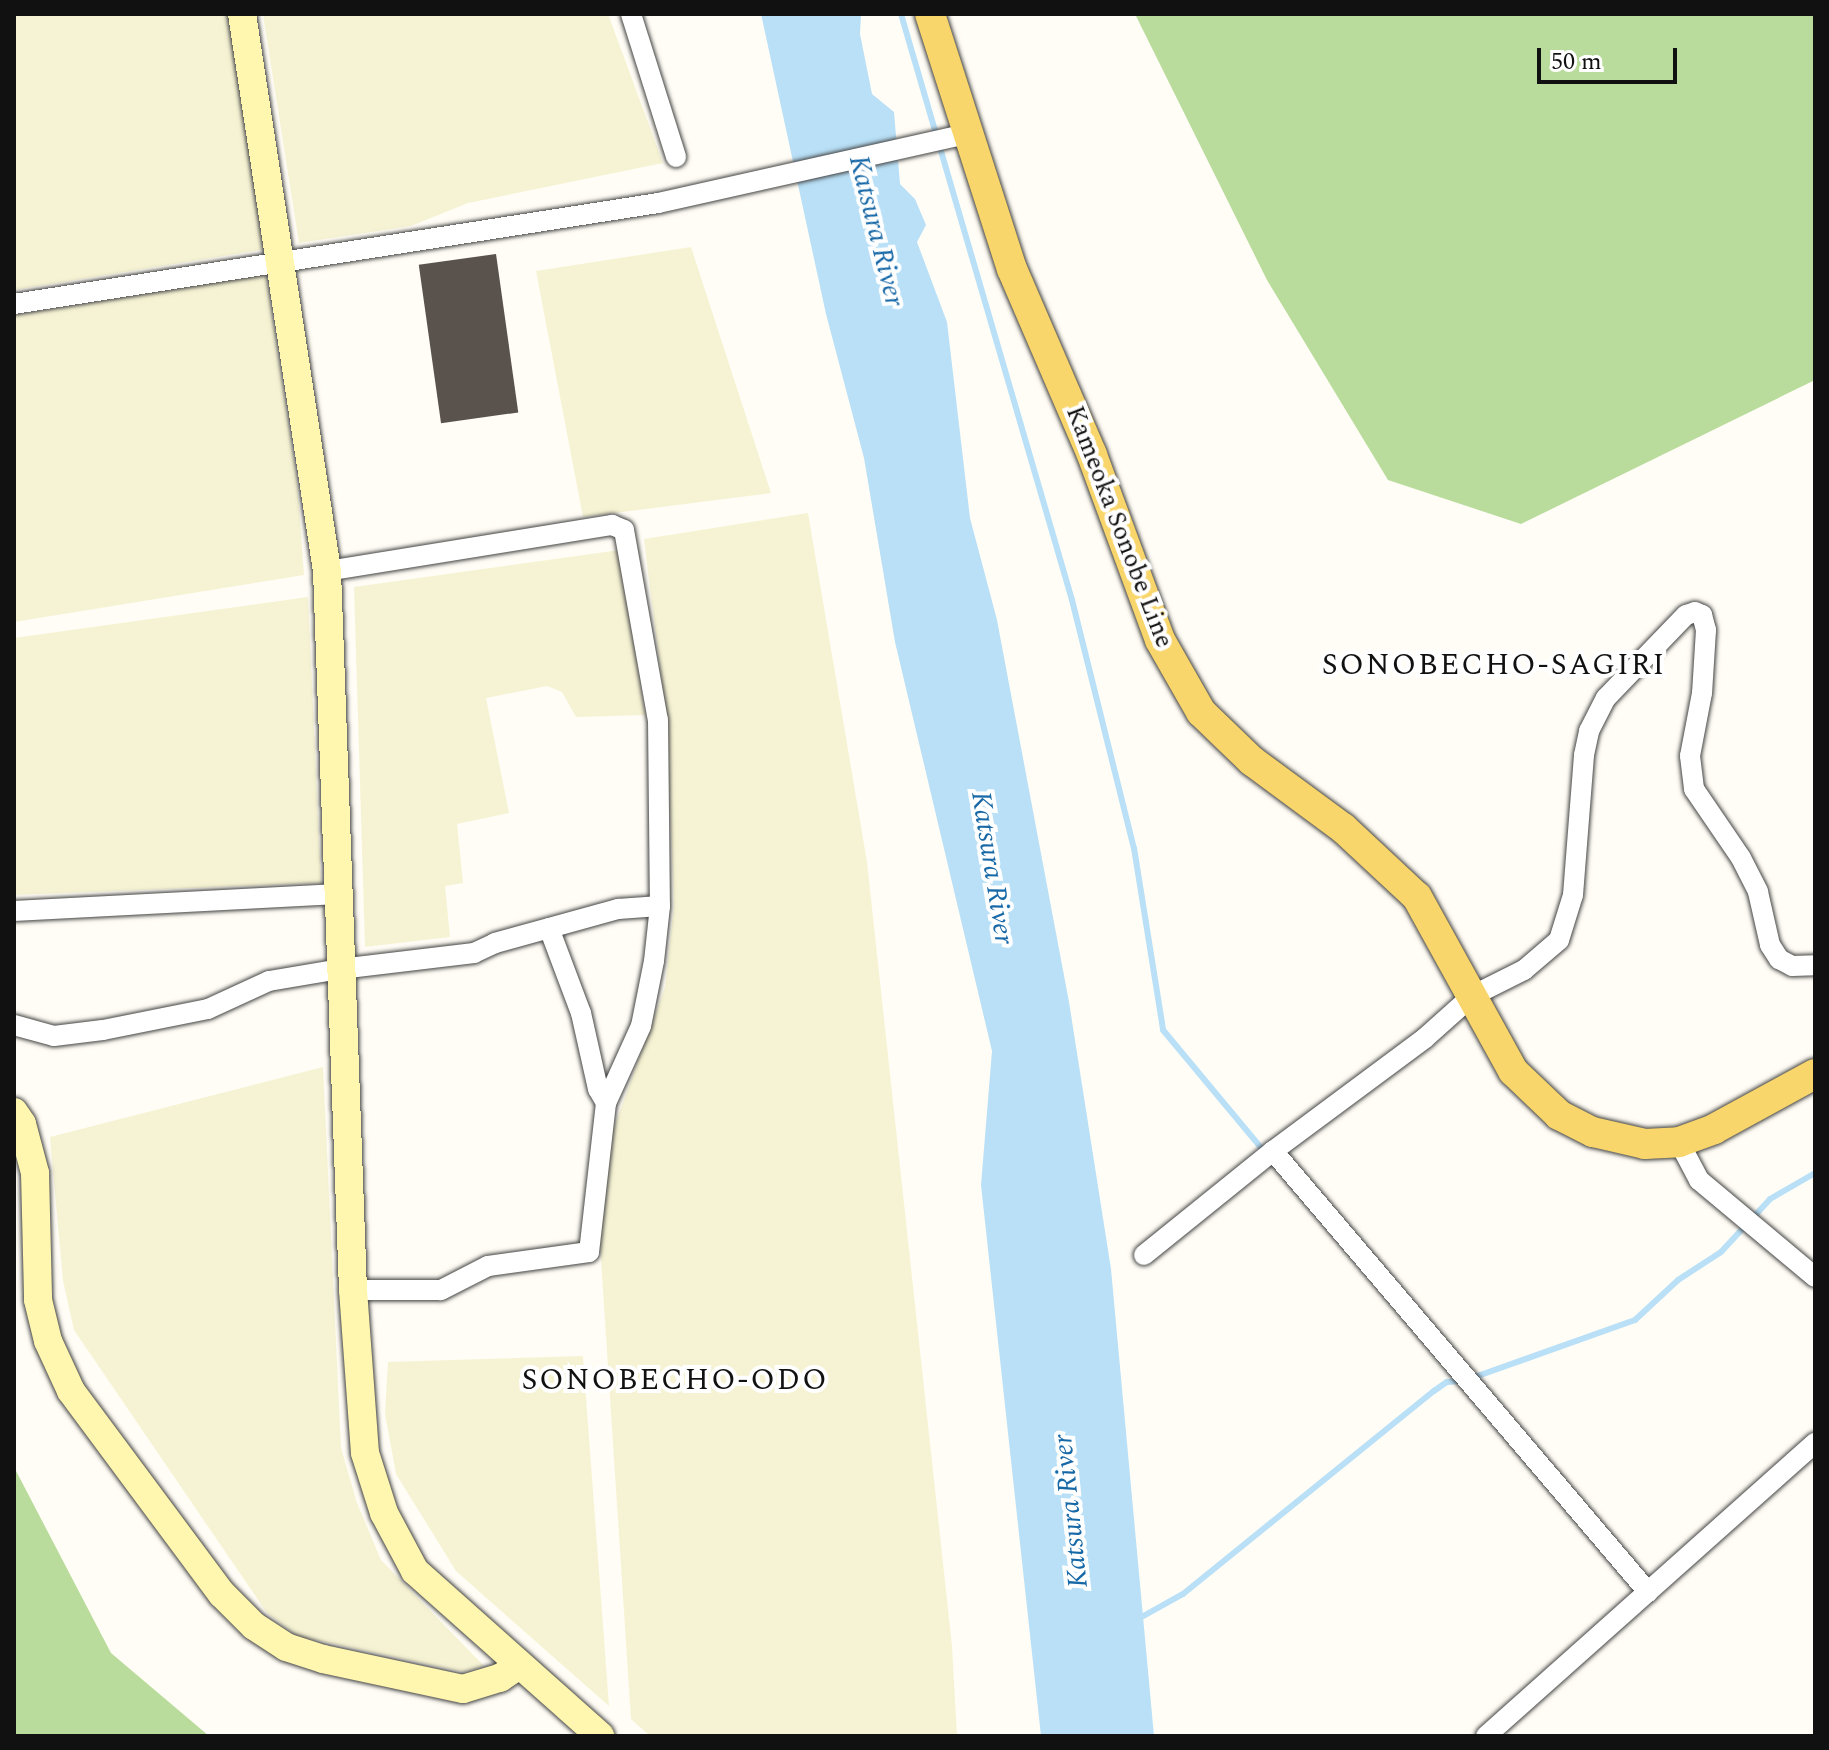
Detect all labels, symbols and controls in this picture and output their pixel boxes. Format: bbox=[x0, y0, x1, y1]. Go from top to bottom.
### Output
scale bar bbox=[1541, 32, 1681, 82]
text: 50 m bbox=[1551, 44, 1602, 80]
water label: Katsura River bbox=[841, 152, 911, 310]
street label: Kameoka Sonobe Line bbox=[1058, 402, 1180, 652]
district label: SONOBECHO-SAGIRI bbox=[1322, 647, 1666, 683]
water label: Katsura River bbox=[963, 789, 1021, 947]
district label: SONOBECHO-ODO bbox=[521, 1362, 829, 1398]
water label: Katsura River bbox=[1046, 1432, 1096, 1590]

